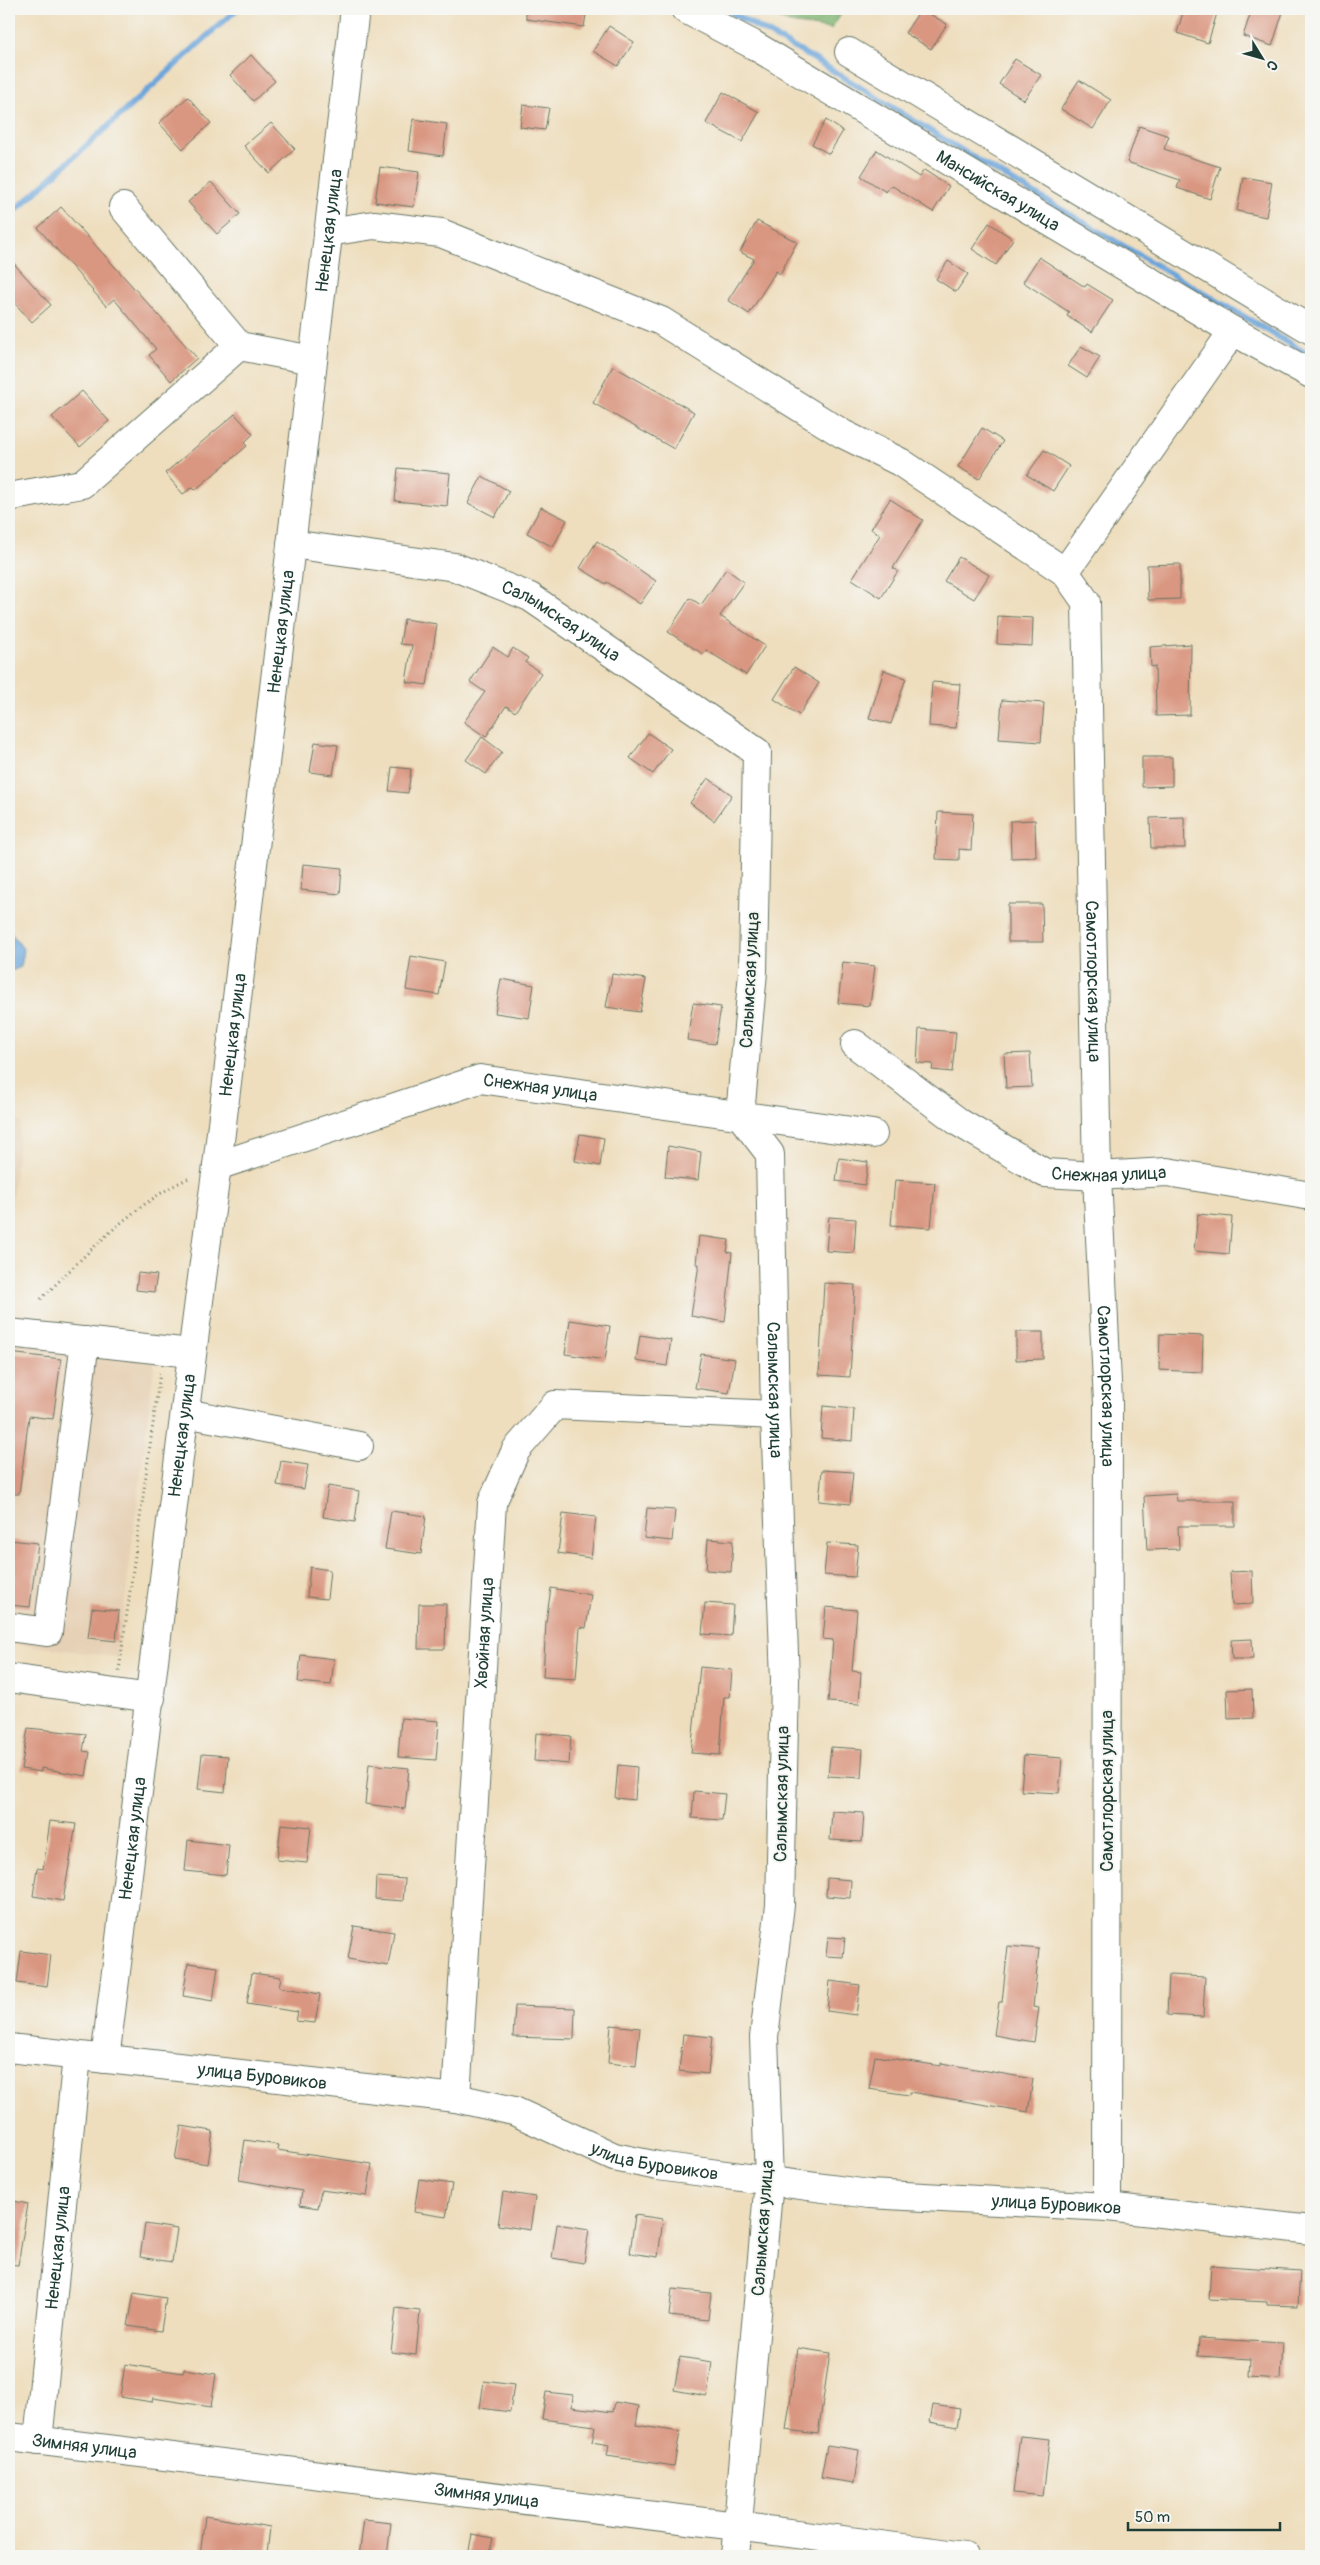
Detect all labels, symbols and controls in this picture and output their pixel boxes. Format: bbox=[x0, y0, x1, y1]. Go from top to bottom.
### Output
north arrow bbox=[1238, 32, 1288, 82]
text: С bbox=[1262, 57, 1281, 74]
street label: Мансийская улица bbox=[932, 145, 1064, 237]
street label: Ненецкая улица bbox=[310, 168, 347, 294]
street label: Ненецкая улица bbox=[262, 569, 299, 695]
street label: Салымская улица bbox=[498, 575, 625, 667]
street label: Самотлорская улица bbox=[1080, 900, 1106, 1062]
street label: Салымская улица bbox=[735, 911, 765, 1049]
street label: Ненецкая улица bbox=[214, 972, 251, 1098]
street label: Снежная улица bbox=[482, 1068, 599, 1107]
street label: Снежная улица bbox=[1051, 1161, 1167, 1188]
street label: Самотлорская улица bbox=[1092, 1305, 1120, 1467]
street label: Салымская улица bbox=[762, 1321, 788, 1458]
street label: Ненецкая улица bbox=[163, 1373, 201, 1499]
street label: Хвойная улица bbox=[469, 1577, 499, 1689]
street label: Самотлорская улица bbox=[1096, 1710, 1119, 1872]
street label: Салымская улица bbox=[769, 1726, 795, 1862]
street label: Ненецкая улица bbox=[113, 1776, 151, 1902]
street label: улица Буровиков bbox=[195, 2058, 328, 2095]
street label: улица Буровиков bbox=[586, 2136, 720, 2185]
street label: Салымская улица bbox=[747, 2159, 779, 2297]
street label: Ненецкая улица bbox=[40, 2185, 75, 2311]
street label: улица Буровиков bbox=[990, 2189, 1123, 2220]
street label: Зимняя улица bbox=[31, 2428, 138, 2464]
street label: Зимняя улица bbox=[433, 2478, 540, 2513]
scale bar bbox=[1128, 2500, 1280, 2532]
text: 50 m bbox=[1135, 2508, 1170, 2527]

